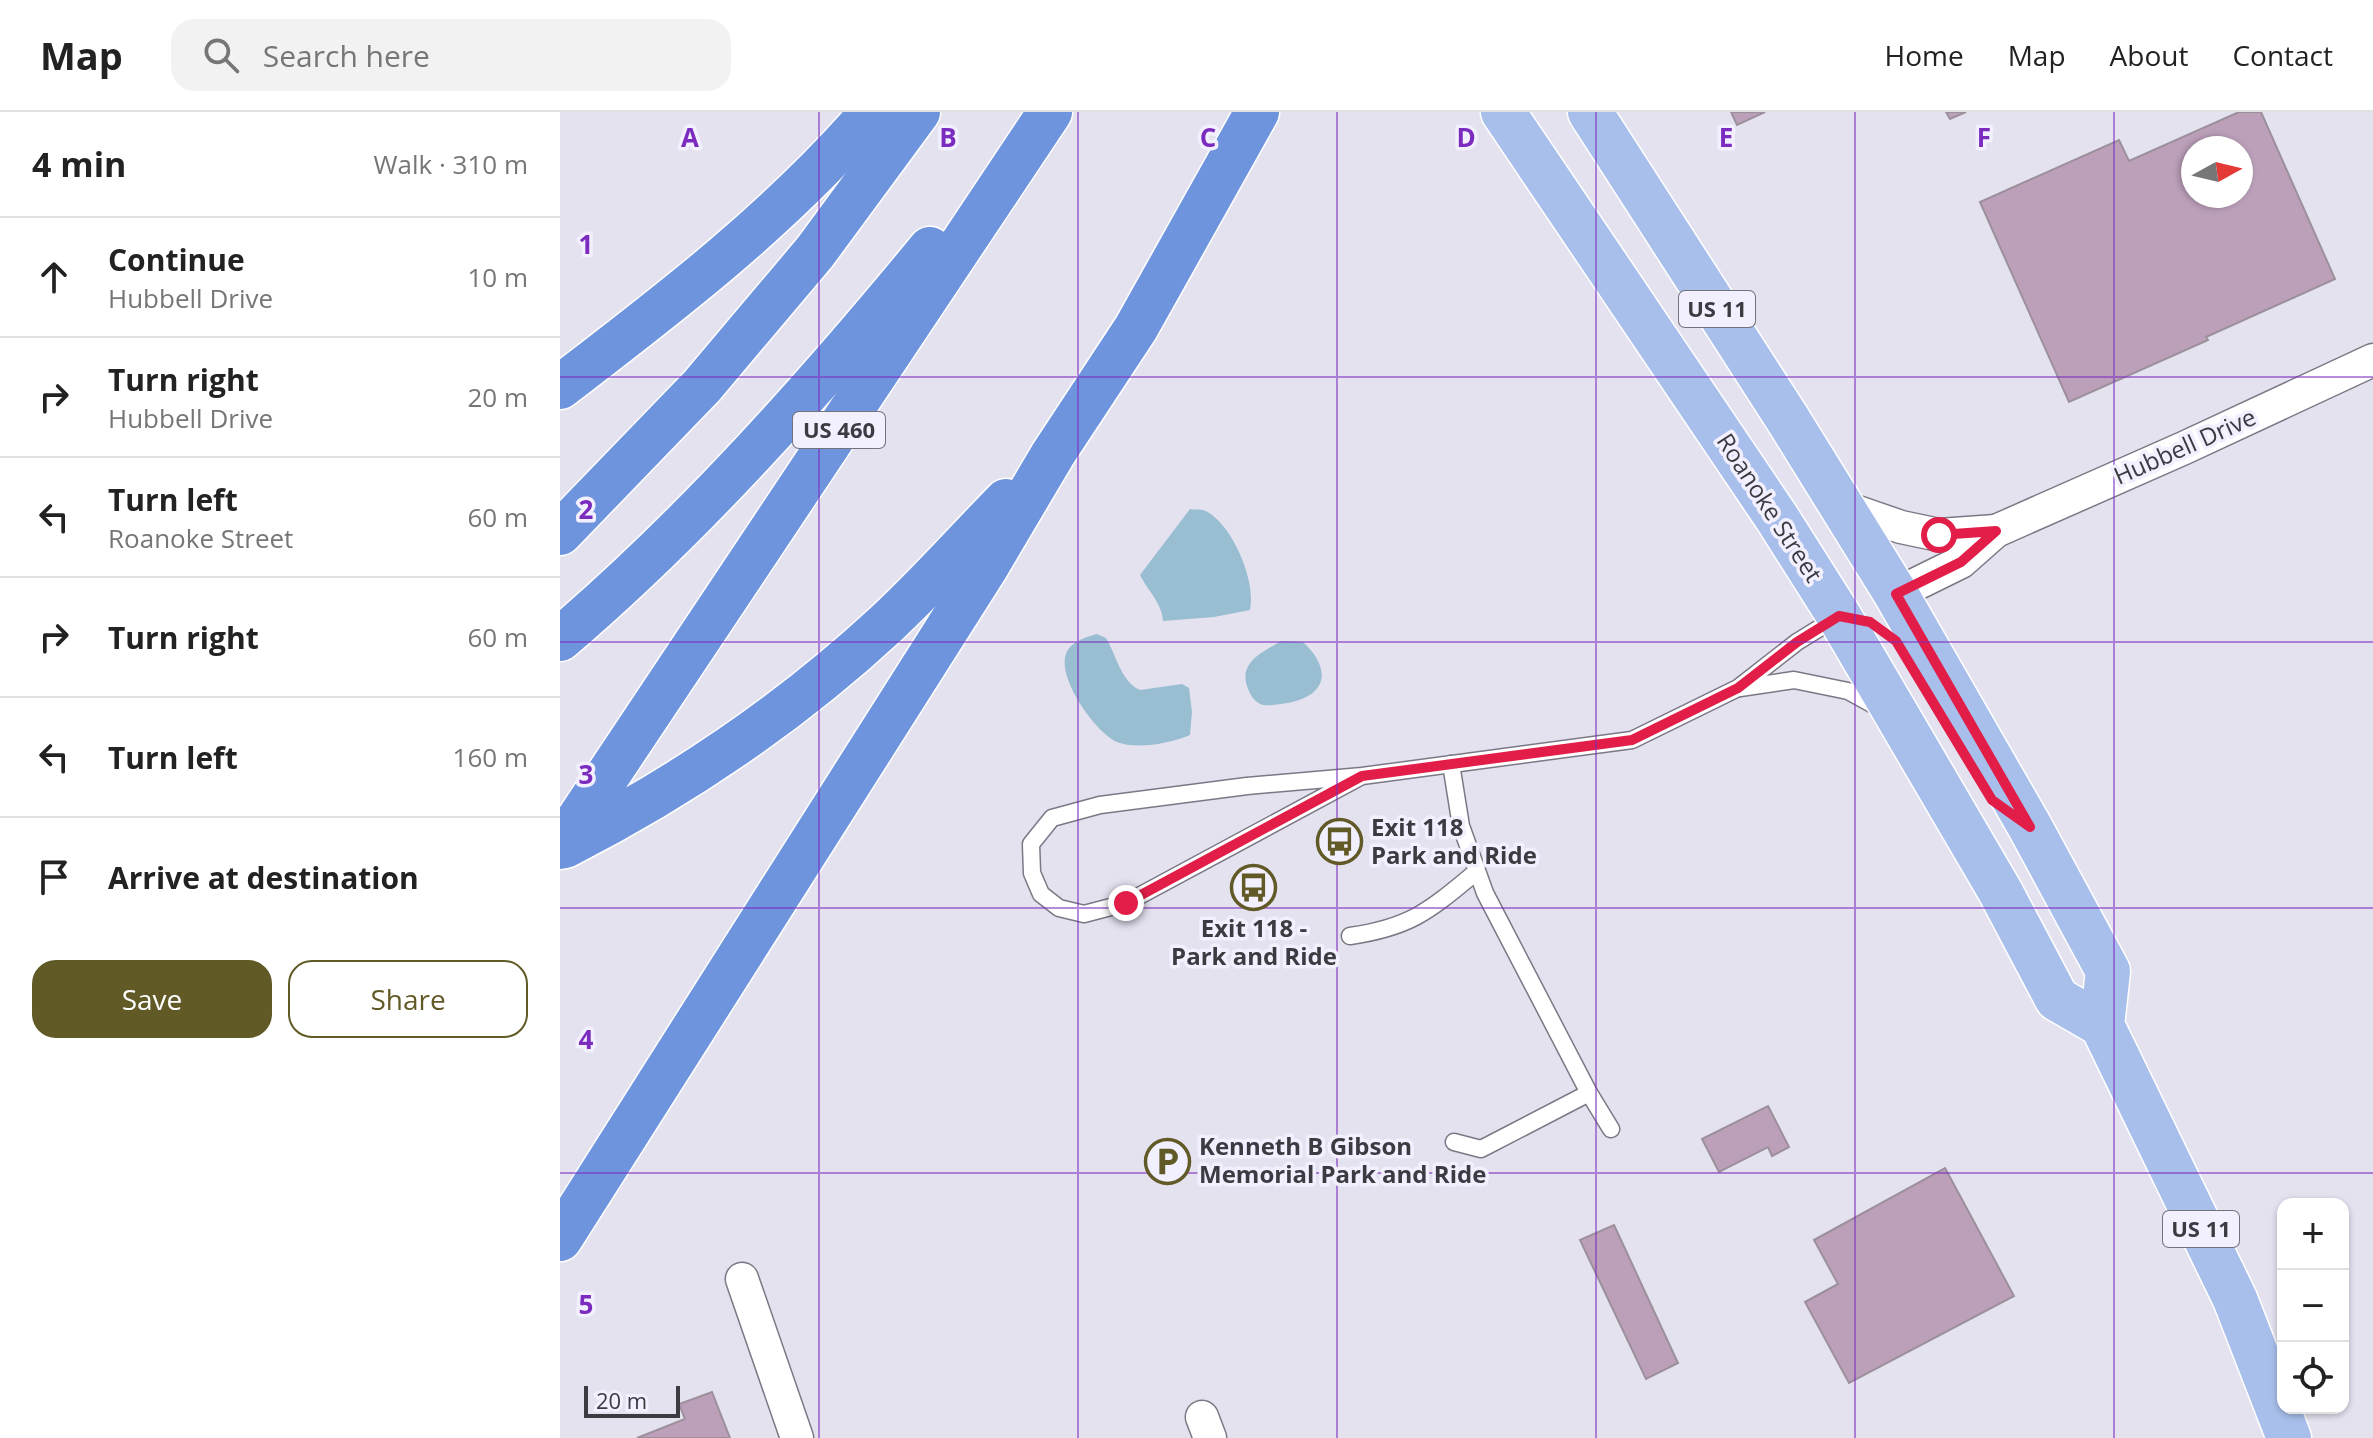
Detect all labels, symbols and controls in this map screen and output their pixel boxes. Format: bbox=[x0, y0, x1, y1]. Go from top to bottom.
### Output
search box bbox=[171, 19, 731, 91]
text: Map bbox=[40, 29, 123, 81]
icon: search bbox=[199, 33, 243, 77]
text: Search here bbox=[263, 35, 430, 76]
text: Home bbox=[1885, 36, 1964, 74]
text: Map bbox=[2008, 36, 2066, 74]
text: About bbox=[2110, 36, 2188, 74]
text: Contact bbox=[2232, 36, 2333, 74]
text: A bbox=[681, 119, 699, 155]
text: B bbox=[939, 119, 957, 155]
text: C bbox=[1200, 119, 1216, 155]
text: D bbox=[1456, 119, 1476, 155]
text: E bbox=[1719, 119, 1733, 155]
text: F bbox=[1977, 119, 1991, 155]
north arrow bbox=[2181, 136, 2253, 208]
text: 4 min bbox=[32, 141, 126, 187]
text: Walk · 310 m bbox=[374, 146, 528, 182]
text: 1 bbox=[579, 226, 593, 262]
text: Continue bbox=[108, 239, 245, 280]
icon: ahead bbox=[32, 255, 76, 299]
text: 10 m bbox=[467, 259, 528, 295]
text: Hubbell Drive bbox=[108, 280, 273, 316]
road number: US 11 bbox=[1679, 291, 1755, 327]
text: Turn right bbox=[108, 359, 259, 400]
icon: right bbox=[32, 375, 76, 419]
text: 20 m bbox=[467, 379, 528, 415]
text: Hubbell Drive bbox=[108, 400, 273, 436]
street label: Hubbell Drive bbox=[2108, 400, 2261, 492]
road number: US 460 bbox=[793, 412, 885, 448]
street label: Roanoke Street bbox=[1710, 426, 1831, 588]
text: Turn left bbox=[108, 479, 238, 520]
text: 2 bbox=[579, 491, 594, 527]
icon: left bbox=[32, 495, 76, 539]
text: 60 m bbox=[467, 499, 528, 535]
route start bbox=[1921, 517, 1957, 553]
text: Roanoke Street bbox=[108, 520, 293, 556]
icon: right bbox=[32, 615, 76, 659]
text: Turn right bbox=[108, 617, 259, 658]
text: 60 m bbox=[467, 619, 528, 655]
icon: left bbox=[32, 735, 76, 779]
text: Turn left bbox=[108, 737, 238, 778]
text: 160 m bbox=[453, 739, 528, 775]
text: 3 bbox=[579, 756, 593, 792]
place label: Exit 118 Park and Ride bbox=[1371, 810, 1537, 871]
bus stop icon: Exit 118 Park and Ride bbox=[1316, 818, 1364, 866]
icon: arrive bbox=[32, 855, 76, 899]
text: Arrive at destination bbox=[108, 857, 419, 898]
bus stop icon: Exit 118 - Park and Ride bbox=[1230, 863, 1278, 911]
route end bbox=[1108, 885, 1144, 921]
place label: Exit 118 - Park and Ride bbox=[1171, 911, 1337, 972]
button: Save bbox=[32, 960, 272, 1038]
button: Share bbox=[288, 960, 528, 1038]
text: 4 bbox=[579, 1021, 594, 1057]
place label: Kenneth B Gibson Memorial Park and Ride bbox=[1199, 1129, 1486, 1190]
parking icon: Kenneth B Gibson Memorial Park and Ride bbox=[1144, 1137, 1192, 1185]
map controls bbox=[2277, 1198, 2349, 1414]
button: + bbox=[2277, 1198, 2349, 1270]
road number: US 11 bbox=[2163, 1211, 2239, 1247]
button: − bbox=[2277, 1270, 2349, 1342]
text: 5 bbox=[579, 1286, 593, 1322]
button: locate bbox=[2277, 1342, 2349, 1414]
scale bar bbox=[584, 1382, 680, 1418]
text: 20 m bbox=[596, 1385, 647, 1415]

